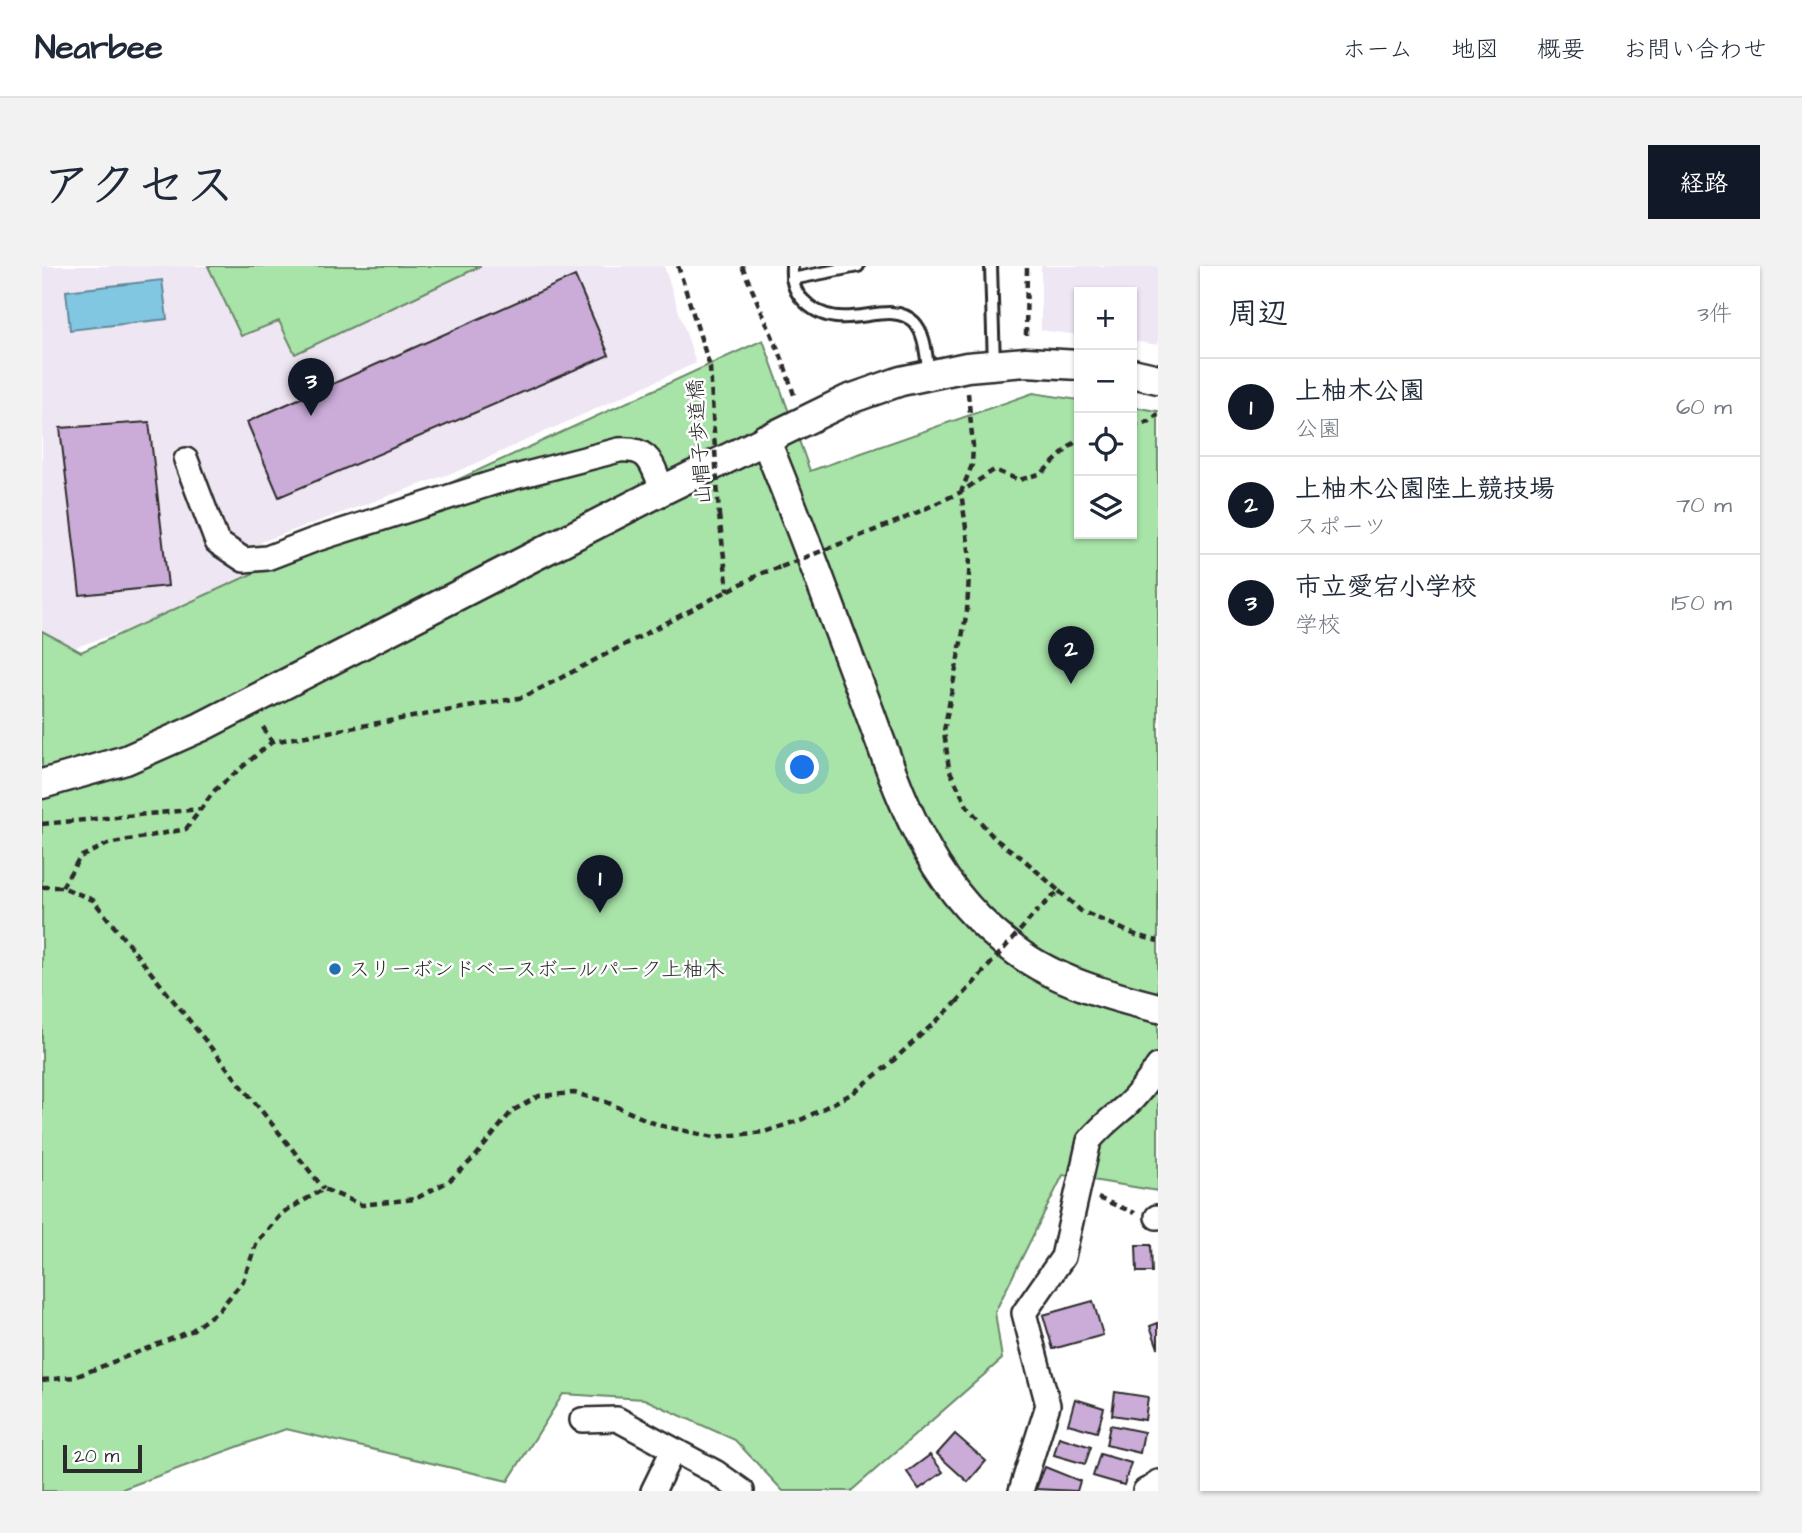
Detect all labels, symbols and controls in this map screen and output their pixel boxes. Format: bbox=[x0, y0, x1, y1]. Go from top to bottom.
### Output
text: Nearbee bbox=[35, 25, 163, 71]
text: ホーム bbox=[1342, 33, 1413, 67]
text: 地図 bbox=[1451, 33, 1499, 67]
text: 概要 bbox=[1537, 33, 1585, 67]
text: お問い合わせ bbox=[1623, 33, 1767, 67]
button: 経路 bbox=[1648, 145, 1760, 219]
text: アクセス bbox=[42, 153, 235, 221]
map controls bbox=[1074, 287, 1137, 539]
button: + bbox=[1074, 287, 1137, 350]
text: 周辺 bbox=[1228, 293, 1288, 335]
text: 3件 bbox=[1697, 298, 1732, 330]
button: − bbox=[1074, 350, 1137, 413]
pin: 3 bbox=[288, 358, 334, 416]
text: 上柚木公園 bbox=[1295, 373, 1425, 409]
street label: 山帽子歩道橋 bbox=[681, 378, 718, 506]
text: 1 bbox=[1250, 391, 1252, 423]
text: 60 m bbox=[1676, 391, 1732, 423]
button: locate bbox=[1074, 413, 1137, 476]
text: 公園 bbox=[1295, 413, 1341, 445]
text: 上柚木公園陸上競技場 bbox=[1295, 471, 1555, 507]
button: layers bbox=[1074, 476, 1137, 539]
text: 2 bbox=[1244, 489, 1258, 521]
text: 70 m bbox=[1676, 489, 1732, 521]
text: スポーツ bbox=[1295, 511, 1387, 543]
text: 市立愛宕小学校 bbox=[1295, 569, 1477, 605]
text: 3 bbox=[1245, 587, 1257, 619]
text: 150 m bbox=[1671, 587, 1732, 619]
text: 学校 bbox=[1295, 609, 1341, 641]
pin: 2 bbox=[1048, 626, 1094, 684]
your location bbox=[785, 750, 819, 784]
pin: 1 bbox=[577, 855, 623, 913]
place label: スリーボンドベースボールパーク上柚木 bbox=[349, 955, 724, 984]
marker: スリーボンドベースボールパーク上柚木 bbox=[327, 961, 343, 977]
scale bar bbox=[63, 1442, 142, 1474]
text: 20 m bbox=[74, 1443, 119, 1470]

